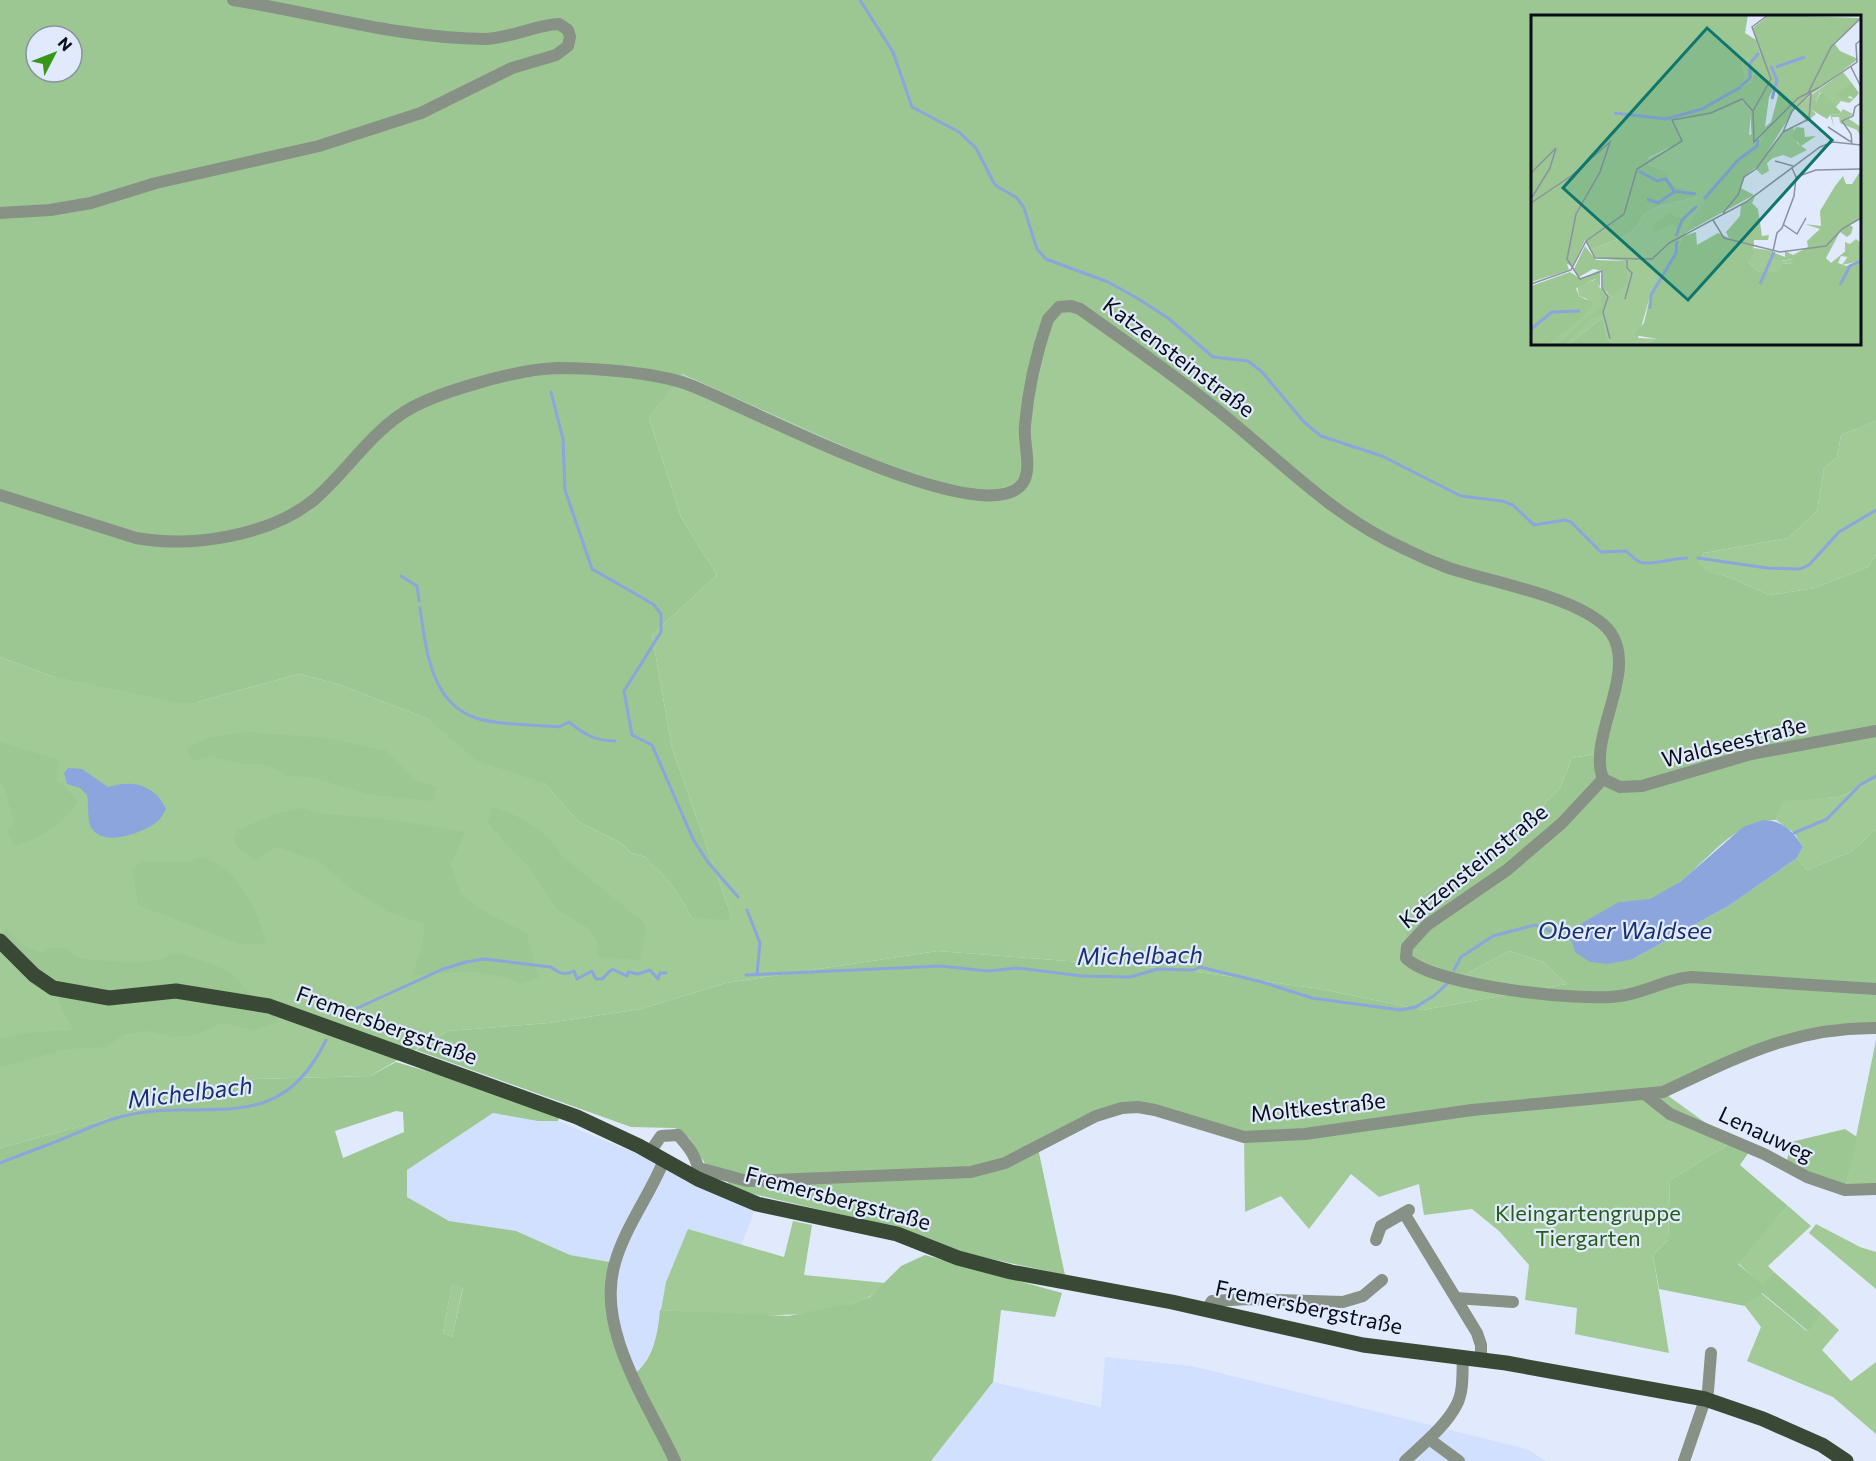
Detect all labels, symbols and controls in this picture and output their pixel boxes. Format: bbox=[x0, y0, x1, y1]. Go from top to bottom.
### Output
inset map bbox=[1531, 15, 1861, 345]
north arrow bbox=[24, 24, 84, 84]
text: N bbox=[54, 33, 77, 54]
street label: Katzensteinstraße bbox=[1098, 291, 1261, 422]
street label: Waldseestraße bbox=[1659, 710, 1809, 773]
street label: Katzensteinstraße bbox=[1393, 798, 1552, 934]
water label: Oberer Waldsee bbox=[1538, 915, 1713, 944]
water label: Michelbach bbox=[1077, 939, 1203, 970]
street label: Fremersbergstraße bbox=[293, 979, 481, 1070]
water label: Michelbach bbox=[126, 1069, 254, 1114]
street label: Moltkestraße bbox=[1249, 1086, 1387, 1127]
street label: Lenauweg bbox=[1715, 1100, 1818, 1167]
street label: Fremersbergstraße bbox=[742, 1160, 934, 1235]
park label: Kleingartengruppe Tiergarten bbox=[1495, 1199, 1681, 1251]
street label: Fremersbergstraße bbox=[1213, 1273, 1405, 1340]

